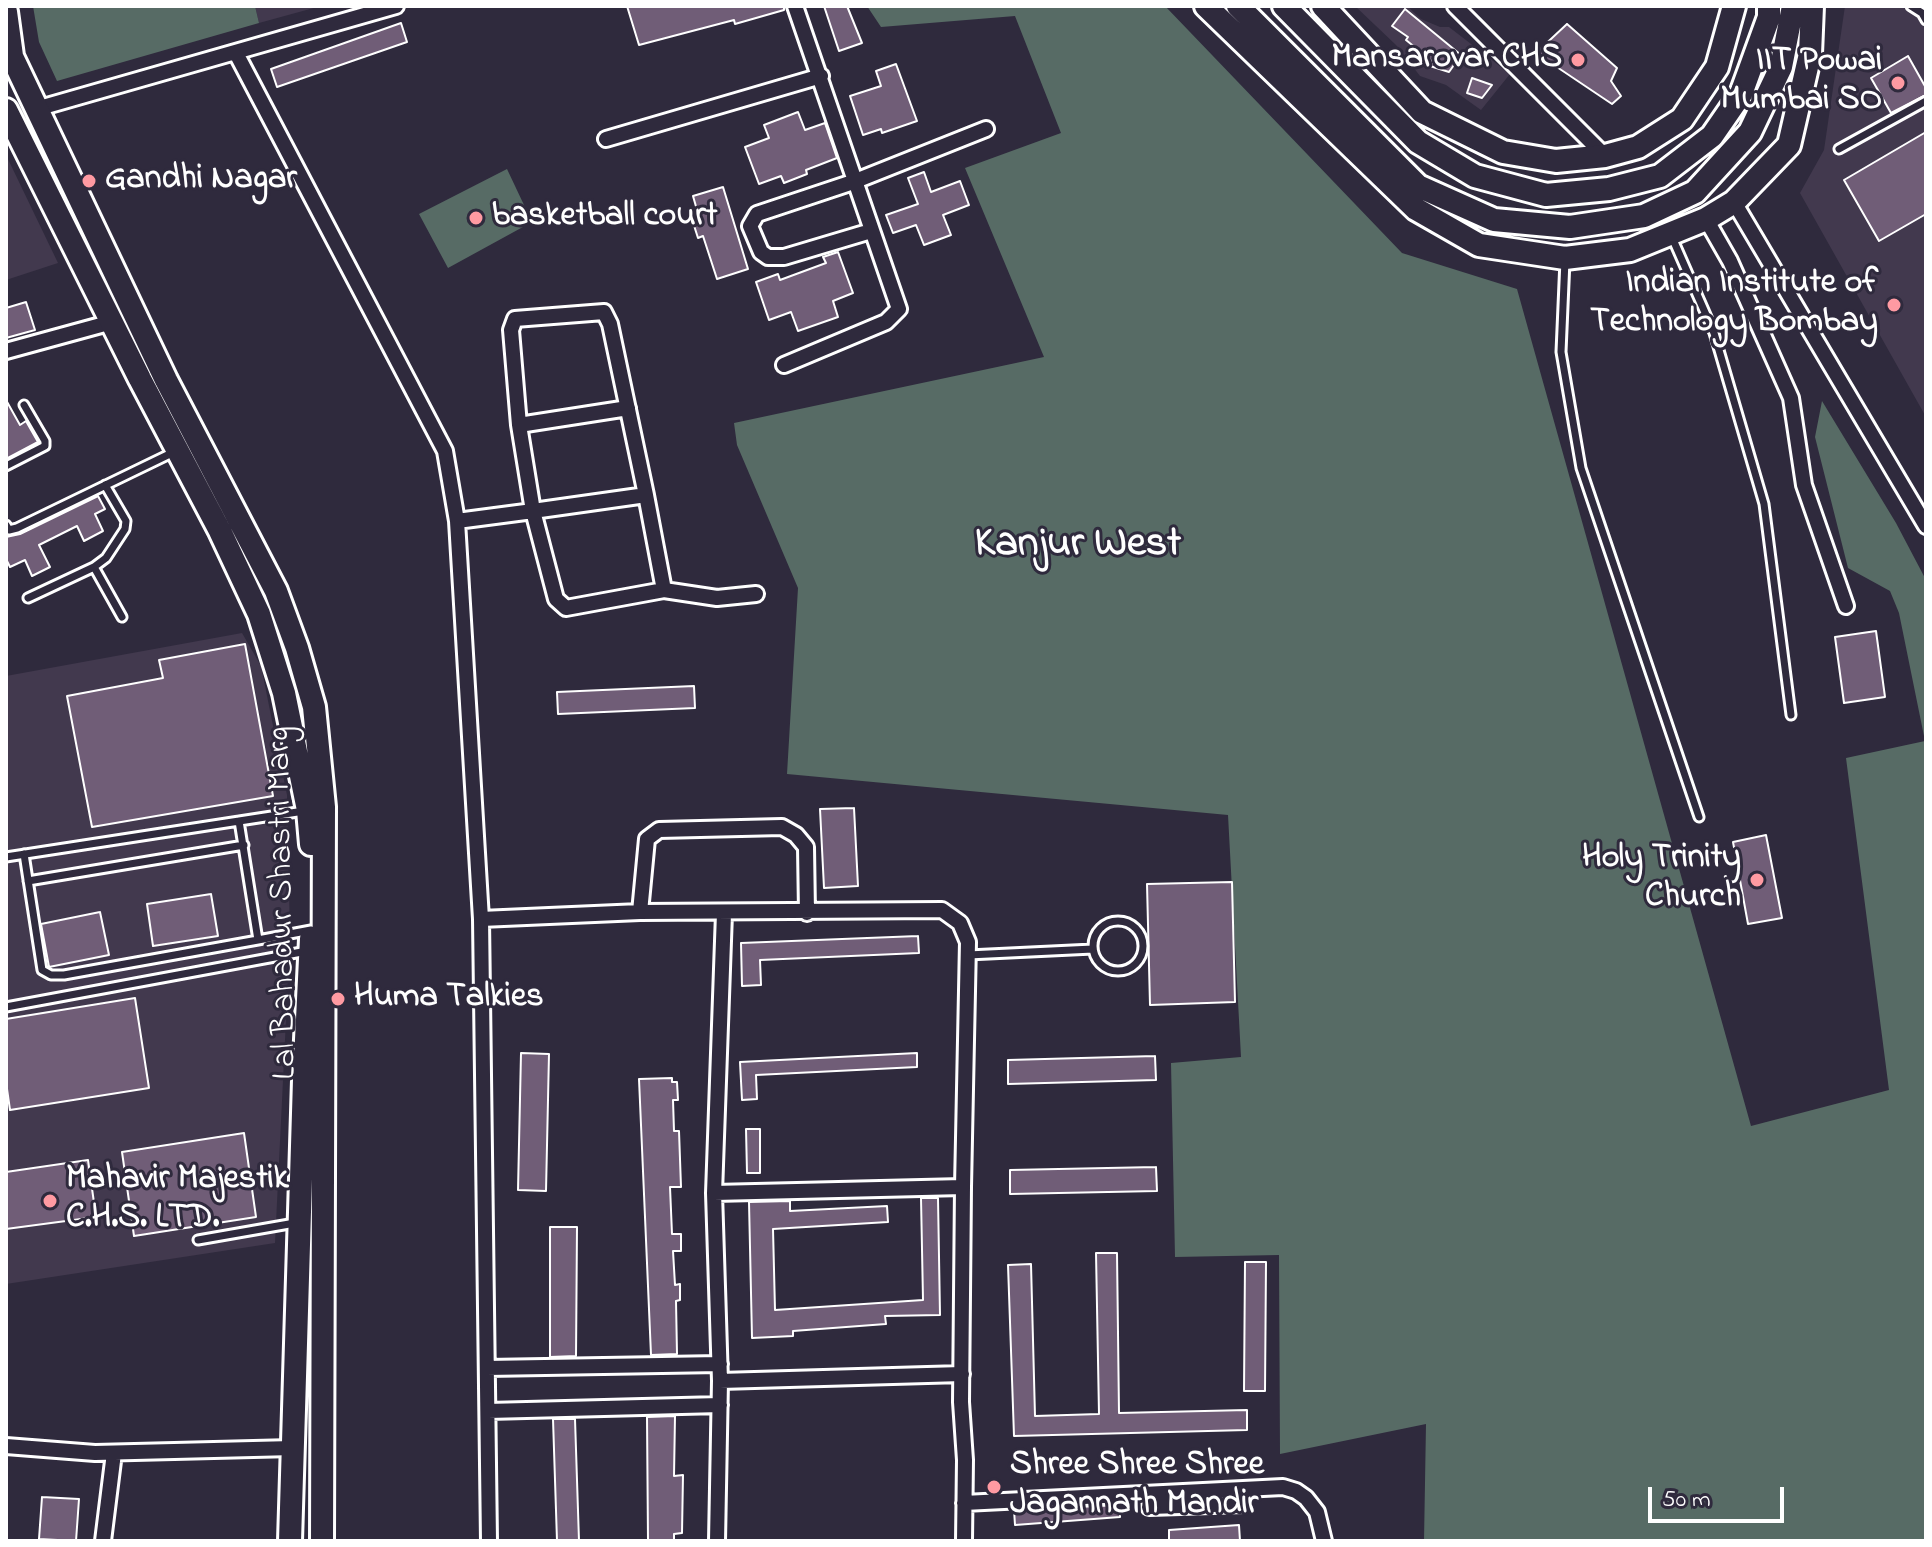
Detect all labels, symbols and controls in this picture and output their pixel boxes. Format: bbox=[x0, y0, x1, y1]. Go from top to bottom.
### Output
place label: Mansarovar CHS bbox=[1332, 40, 1562, 80]
place label: IIT Powai Mumbai SO bbox=[1721, 43, 1882, 122]
marker: Mansarovar CHS bbox=[1569, 51, 1587, 69]
marker: IIT Powai Mumbai SO bbox=[1889, 74, 1907, 92]
place label: Gandhi Nagar bbox=[105, 161, 297, 201]
marker: Gandhi Nagar bbox=[80, 172, 98, 190]
place label: basketball court bbox=[492, 198, 717, 238]
marker: basketball court bbox=[467, 209, 485, 227]
place label: Indian Institute of Technology Bombay bbox=[1590, 265, 1878, 344]
marker: Indian Institute of Technology Bombay bbox=[1885, 296, 1903, 314]
district label: Kanjur West bbox=[975, 522, 1181, 572]
street label: Lal Bahadur Shastri Marg bbox=[262, 726, 308, 1080]
place label: Holy Trinity Church bbox=[1582, 840, 1741, 920]
marker: Holy Trinity Church bbox=[1748, 871, 1766, 889]
place label: Huma Talkies bbox=[354, 979, 543, 1019]
marker: Huma Talkies bbox=[329, 990, 347, 1008]
place label: Mahavir Majestik C.H.S. LTD. bbox=[66, 1161, 289, 1240]
marker: Mahavir Majestik C.H.S. LTD. bbox=[41, 1192, 59, 1210]
place label: Shree Shree Shree Jagannath Mandir bbox=[1010, 1447, 1264, 1526]
scale bar bbox=[1652, 1471, 1788, 1521]
marker: Shree Shree Shree Jagannath Mandir bbox=[985, 1478, 1003, 1496]
text: 50 m bbox=[1662, 1483, 1711, 1518]

